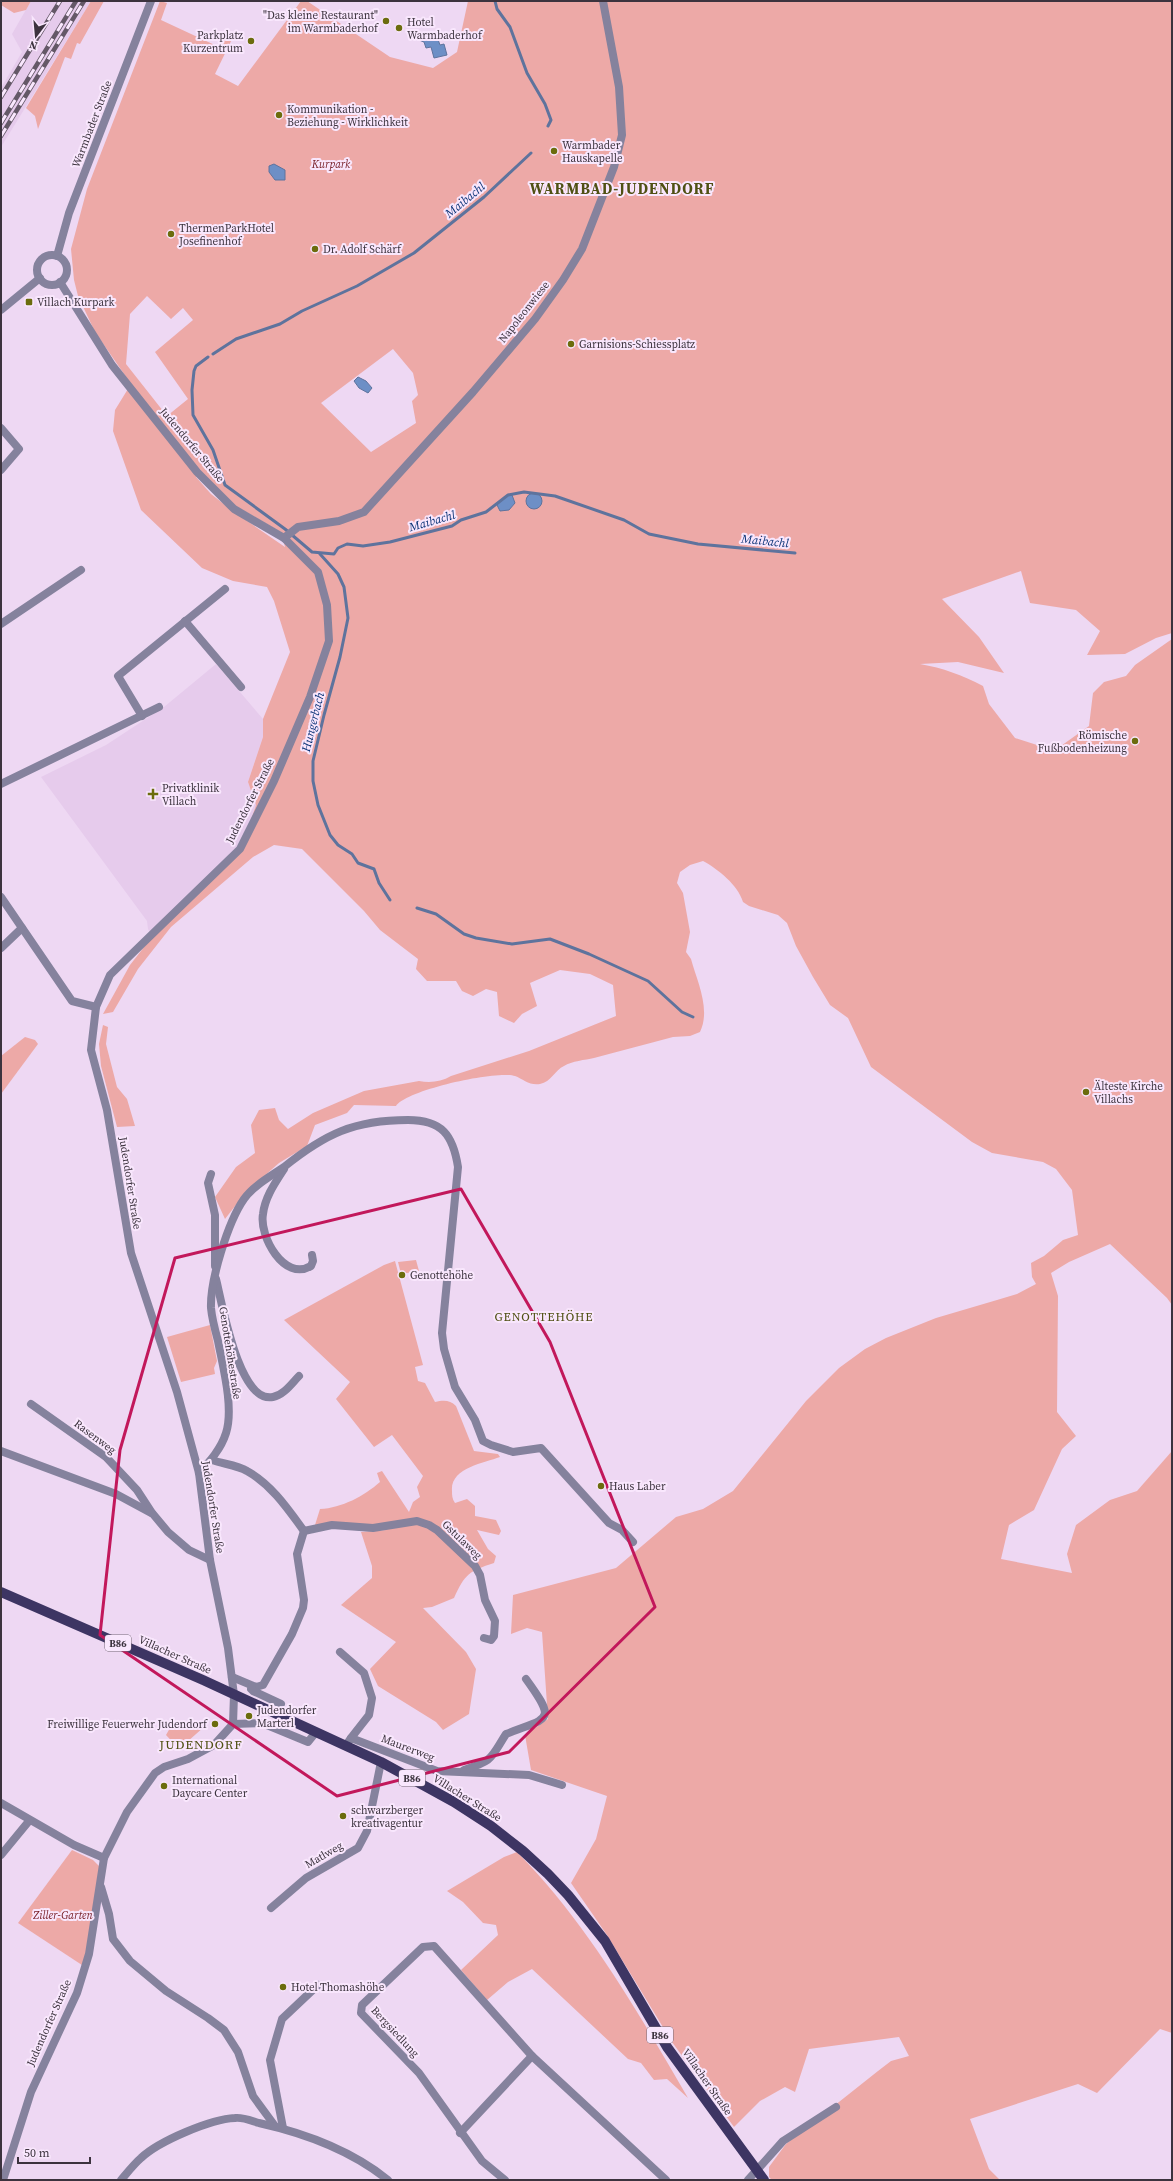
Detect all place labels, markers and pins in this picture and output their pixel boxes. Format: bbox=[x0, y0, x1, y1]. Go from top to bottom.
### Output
place label: "Das kleine Restaurant" im Warmbaderhof bbox=[263, 8, 379, 36]
place label: Hotel Warmbaderhof bbox=[407, 15, 483, 43]
marker: "Das kleine Restaurant" im Warmbaderhof bbox=[381, 16, 391, 26]
marker: Hotel Warmbaderhof bbox=[394, 23, 404, 33]
place label: Parkplatz Kurzentrum bbox=[183, 28, 243, 56]
marker: Parkplatz Kurzentrum bbox=[246, 36, 256, 46]
place label: Kommunikation - Beziehung - Wirklichkeit bbox=[287, 102, 408, 130]
marker: Kommunikation - Beziehung - Wirklichkeit bbox=[274, 110, 284, 120]
place label: Warmbader Hauskapelle bbox=[562, 138, 623, 166]
marker: Warmbader Hauskapelle bbox=[549, 146, 559, 156]
place label: ThermenParkHotel Josefinenhof bbox=[178, 221, 274, 249]
marker: ThermenParkHotel Josefinenhof bbox=[166, 229, 176, 239]
place label: Dr. Adolf Schärf bbox=[323, 242, 402, 257]
marker: Dr. Adolf Schärf bbox=[310, 244, 320, 254]
place label: Villach Kurpark bbox=[37, 295, 115, 310]
marker: Villach Kurpark bbox=[24, 297, 34, 307]
place label: Garnisions-Schiessplatz bbox=[579, 337, 695, 352]
marker: Garnisions-Schiessplatz bbox=[566, 339, 576, 349]
place label: Römische Fußbodenheizung bbox=[1038, 728, 1127, 756]
marker: Römische Fußbodenheizung bbox=[1130, 736, 1140, 746]
place label: Privatklinik Villach bbox=[162, 781, 220, 809]
marker: Privatklinik Villach bbox=[147, 788, 159, 800]
place label: Älteste Kirche Villachs bbox=[1094, 1079, 1163, 1107]
marker: Älteste Kirche Villachs bbox=[1081, 1087, 1091, 1097]
place label: Genottehöhe bbox=[410, 1268, 474, 1283]
marker: Genottehöhe bbox=[397, 1270, 407, 1280]
place label: Haus Laber bbox=[609, 1479, 666, 1494]
marker: Haus Laber bbox=[596, 1481, 606, 1491]
place label: Judendorfer Marterl bbox=[256, 1703, 317, 1731]
marker: Judendorfer Marterl bbox=[244, 1711, 254, 1721]
place label: Freiwillige Feuerwehr Judendorf bbox=[47, 1717, 208, 1732]
marker: Freiwillige Feuerwehr Judendorf bbox=[210, 1719, 220, 1729]
place label: International Daycare Center bbox=[172, 1773, 248, 1801]
marker: International Daycare Center bbox=[159, 1781, 169, 1791]
place label: schwarzberger kreativagentur bbox=[351, 1803, 423, 1831]
marker: schwarzberger kreativagentur bbox=[338, 1811, 348, 1821]
place label: Hotel Thomashöhe bbox=[291, 1980, 385, 1995]
marker: Hotel Thomashöhe bbox=[278, 1982, 288, 1992]

